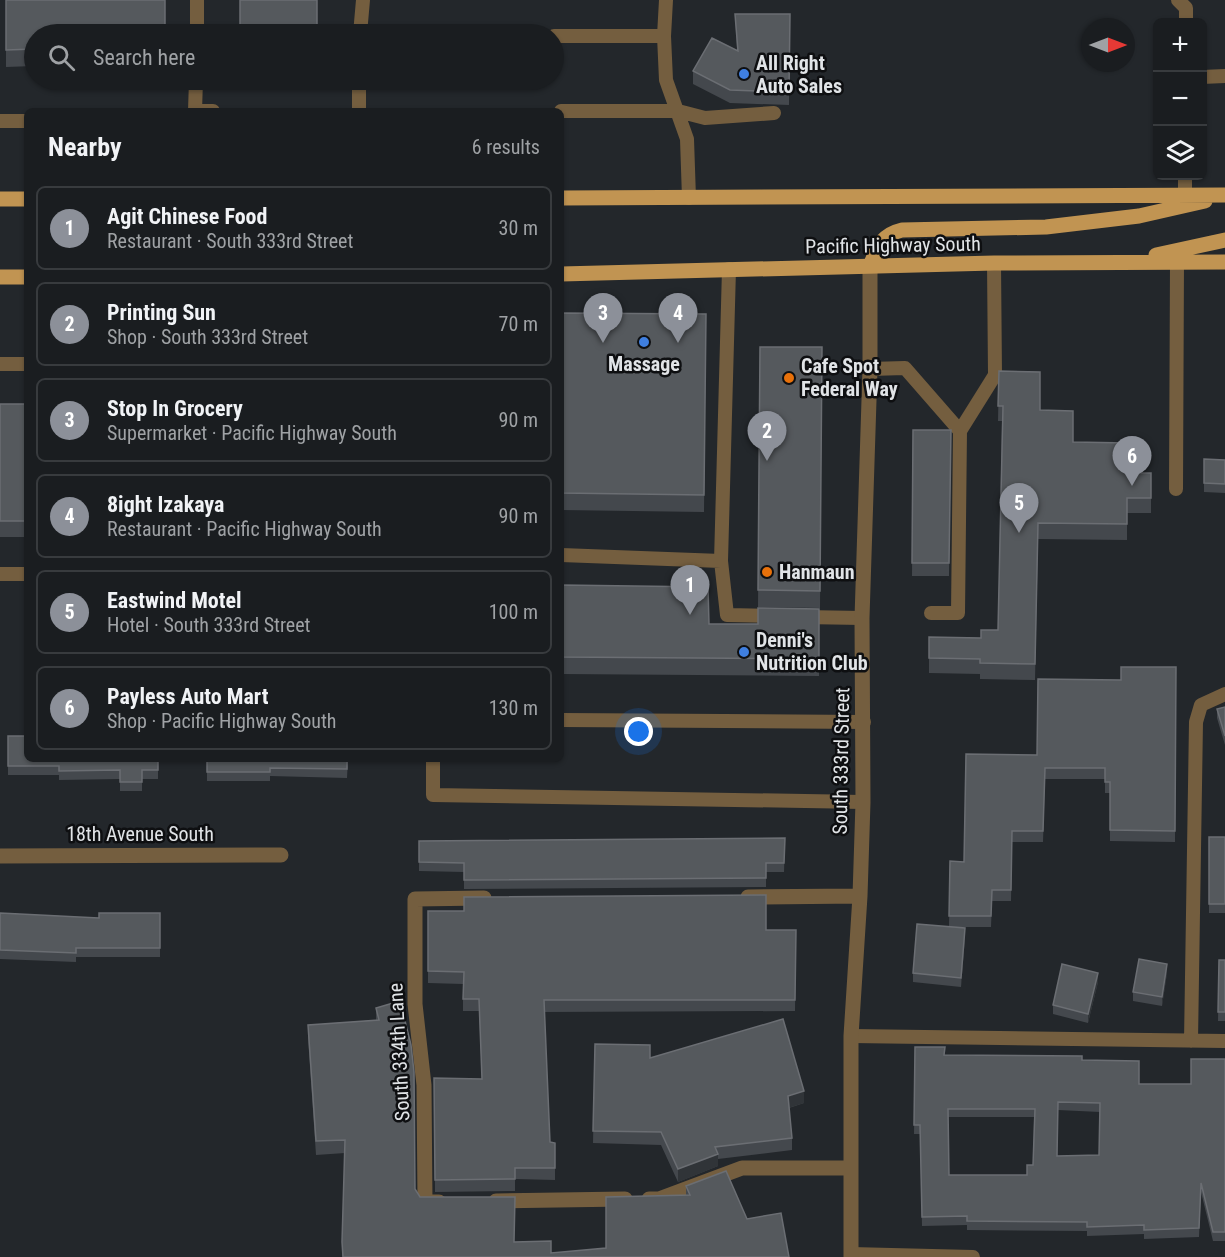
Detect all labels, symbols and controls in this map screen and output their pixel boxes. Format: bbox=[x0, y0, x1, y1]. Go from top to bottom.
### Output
north arrow bbox=[1081, 18, 1135, 72]
map controls bbox=[1153, 18, 1207, 180]
button: + bbox=[1153, 18, 1207, 72]
search box bbox=[24, 24, 564, 90]
icon: search bbox=[45, 41, 78, 74]
text: Search here bbox=[93, 45, 195, 70]
place label: All Right Auto Sales bbox=[756, 51, 842, 98]
marker: All Right Auto Sales bbox=[737, 67, 751, 81]
button: − bbox=[1153, 72, 1207, 126]
button: layers bbox=[1153, 126, 1207, 180]
text: Nearby bbox=[48, 132, 122, 162]
text: 6 results bbox=[472, 135, 540, 159]
text: Agit Chinese Food bbox=[107, 204, 267, 229]
text: 1 bbox=[64, 216, 75, 240]
text: 30 m bbox=[499, 216, 538, 240]
text: Restaurant · South 333rd Street bbox=[107, 229, 353, 253]
street label: Pacific Highway South bbox=[805, 231, 981, 259]
pin: 3 bbox=[584, 294, 622, 343]
pin: 4 bbox=[658, 294, 698, 343]
text: Printing Sun bbox=[107, 300, 216, 325]
text: 2 bbox=[64, 312, 75, 336]
text: 70 m bbox=[499, 312, 538, 336]
text: Shop · South 333rd Street bbox=[107, 325, 308, 349]
marker: Massage bbox=[637, 335, 651, 349]
place label: Massage bbox=[608, 352, 680, 376]
place label: Cafe Spot Federal Way bbox=[801, 354, 898, 401]
marker: Cafe Spot Federal Way bbox=[782, 371, 796, 385]
text: Stop In Grocery bbox=[107, 396, 243, 421]
text: 3 bbox=[64, 408, 75, 432]
text: 90 m bbox=[499, 408, 538, 432]
pin: 2 bbox=[748, 412, 786, 461]
text: Supermarket · Pacific Highway South bbox=[107, 421, 397, 445]
pin: 6 bbox=[1112, 436, 1152, 486]
pin: 5 bbox=[1000, 484, 1038, 533]
text: 8ight Izakaya bbox=[107, 492, 224, 517]
text: 4 bbox=[64, 504, 75, 528]
text: 90 m bbox=[499, 504, 538, 528]
text: Restaurant · Pacific Highway South bbox=[107, 517, 382, 541]
place label: Hanmaun bbox=[779, 560, 854, 584]
marker: Hanmaun bbox=[760, 565, 774, 579]
pin: 1 bbox=[670, 566, 710, 615]
text: Eastwind Motel bbox=[107, 588, 242, 613]
text: 5 bbox=[64, 600, 75, 624]
text: 100 m bbox=[489, 600, 538, 624]
text: Hotel · South 333rd Street bbox=[107, 613, 311, 637]
place label: Denni's Nutrition Club bbox=[756, 628, 868, 675]
marker: Denni's Nutrition Club bbox=[737, 645, 751, 659]
text: Payless Auto Mart bbox=[107, 684, 268, 709]
street label: South 333rd Street bbox=[828, 687, 854, 835]
text: 6 bbox=[64, 696, 75, 720]
text: 130 m bbox=[489, 696, 538, 720]
text: Shop · Pacific Highway South bbox=[107, 709, 337, 733]
your location bbox=[624, 717, 653, 746]
street label: 18th Avenue South bbox=[66, 822, 214, 846]
street label: South 334th Lane bbox=[383, 982, 415, 1122]

